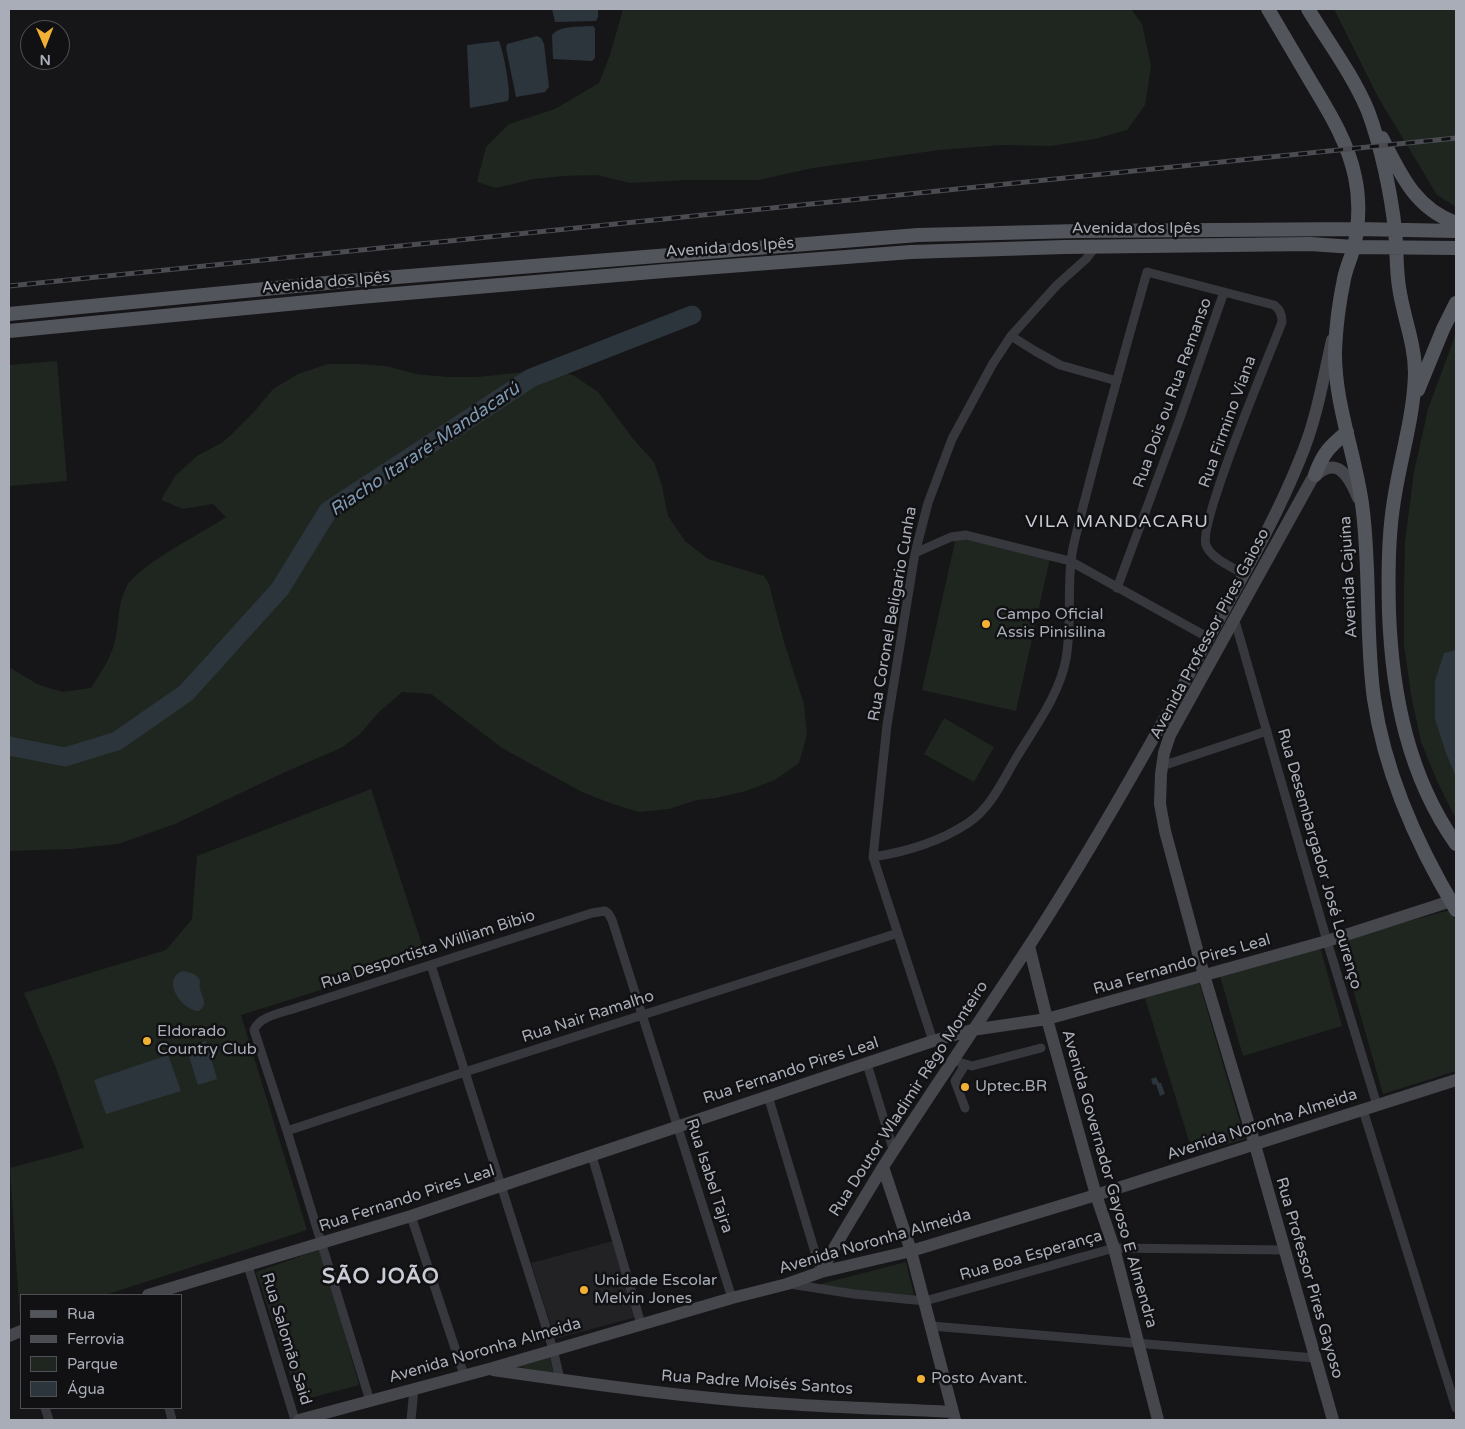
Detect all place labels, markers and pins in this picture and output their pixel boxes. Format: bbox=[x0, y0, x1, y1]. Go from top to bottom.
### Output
place label: Campo Oficial Assis Pinisilina bbox=[996, 605, 1106, 643]
marker: Campo Oficial Assis Pinisilina bbox=[980, 618, 992, 630]
place label: Eldorado Country Club bbox=[157, 1022, 257, 1060]
marker: Eldorado Country Club bbox=[141, 1035, 153, 1047]
place label: Uptec.BR bbox=[975, 1077, 1047, 1097]
marker: Uptec.BR bbox=[959, 1081, 971, 1093]
place label: Unidade Escolar Melvin Jones bbox=[594, 1271, 717, 1309]
marker: Unidade Escolar Melvin Jones bbox=[578, 1284, 590, 1296]
place label: Posto Avant. bbox=[931, 1369, 1027, 1389]
marker: Posto Avant. bbox=[915, 1373, 927, 1385]

